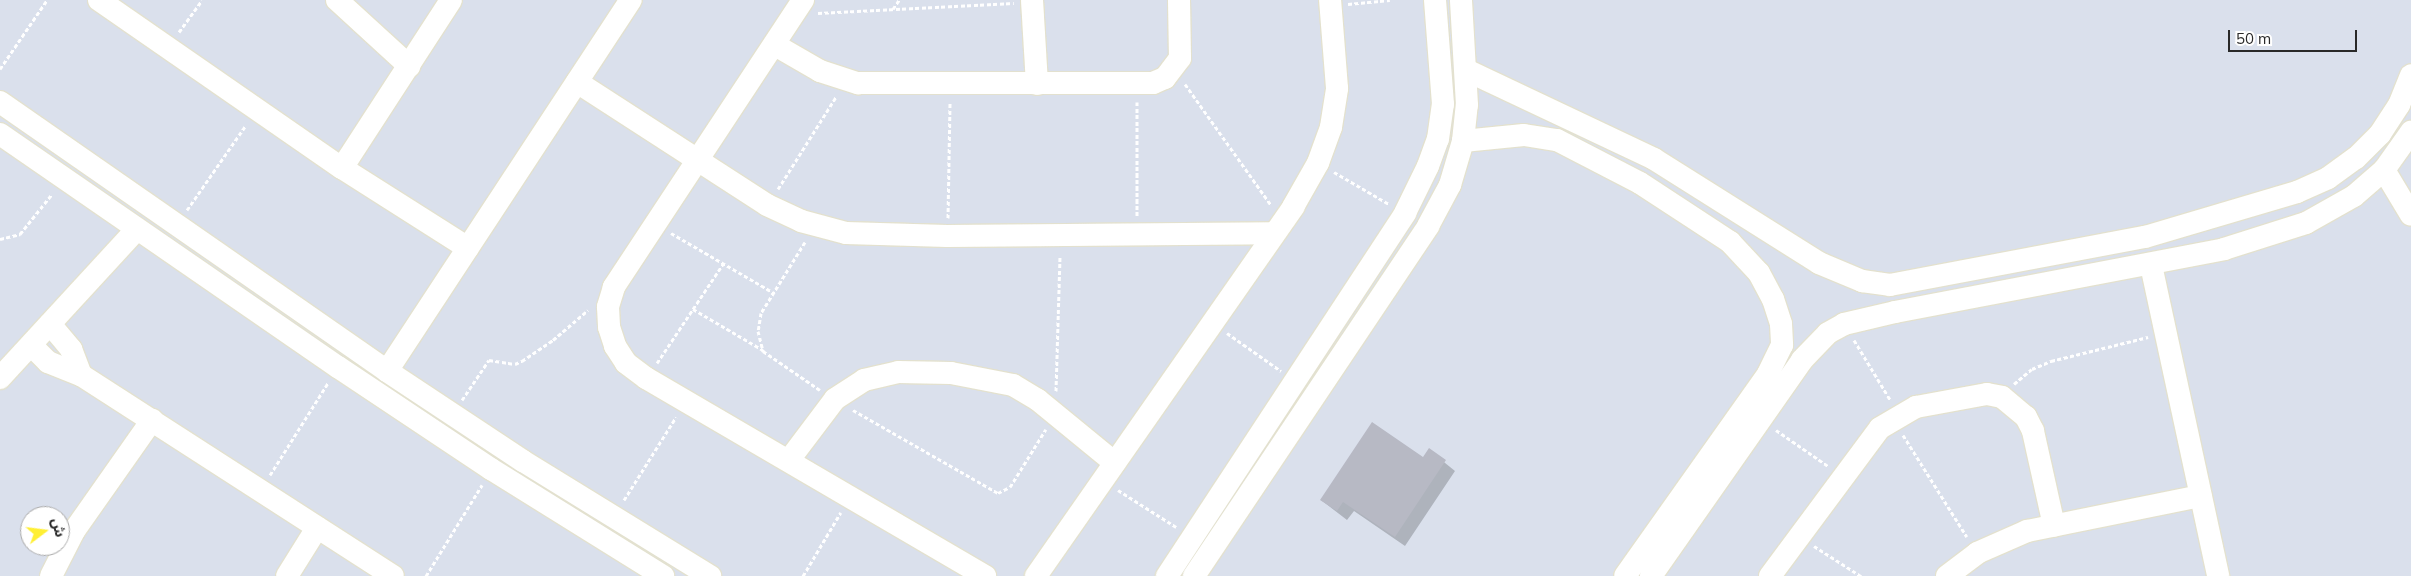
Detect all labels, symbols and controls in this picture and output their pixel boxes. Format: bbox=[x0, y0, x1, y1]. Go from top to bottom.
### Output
scale bar bbox=[2231, 20, 2360, 52]
text: 50 m bbox=[2236, 29, 2271, 48]
north arrow bbox=[20, 506, 70, 556]
text: ش bbox=[47, 516, 70, 539]

